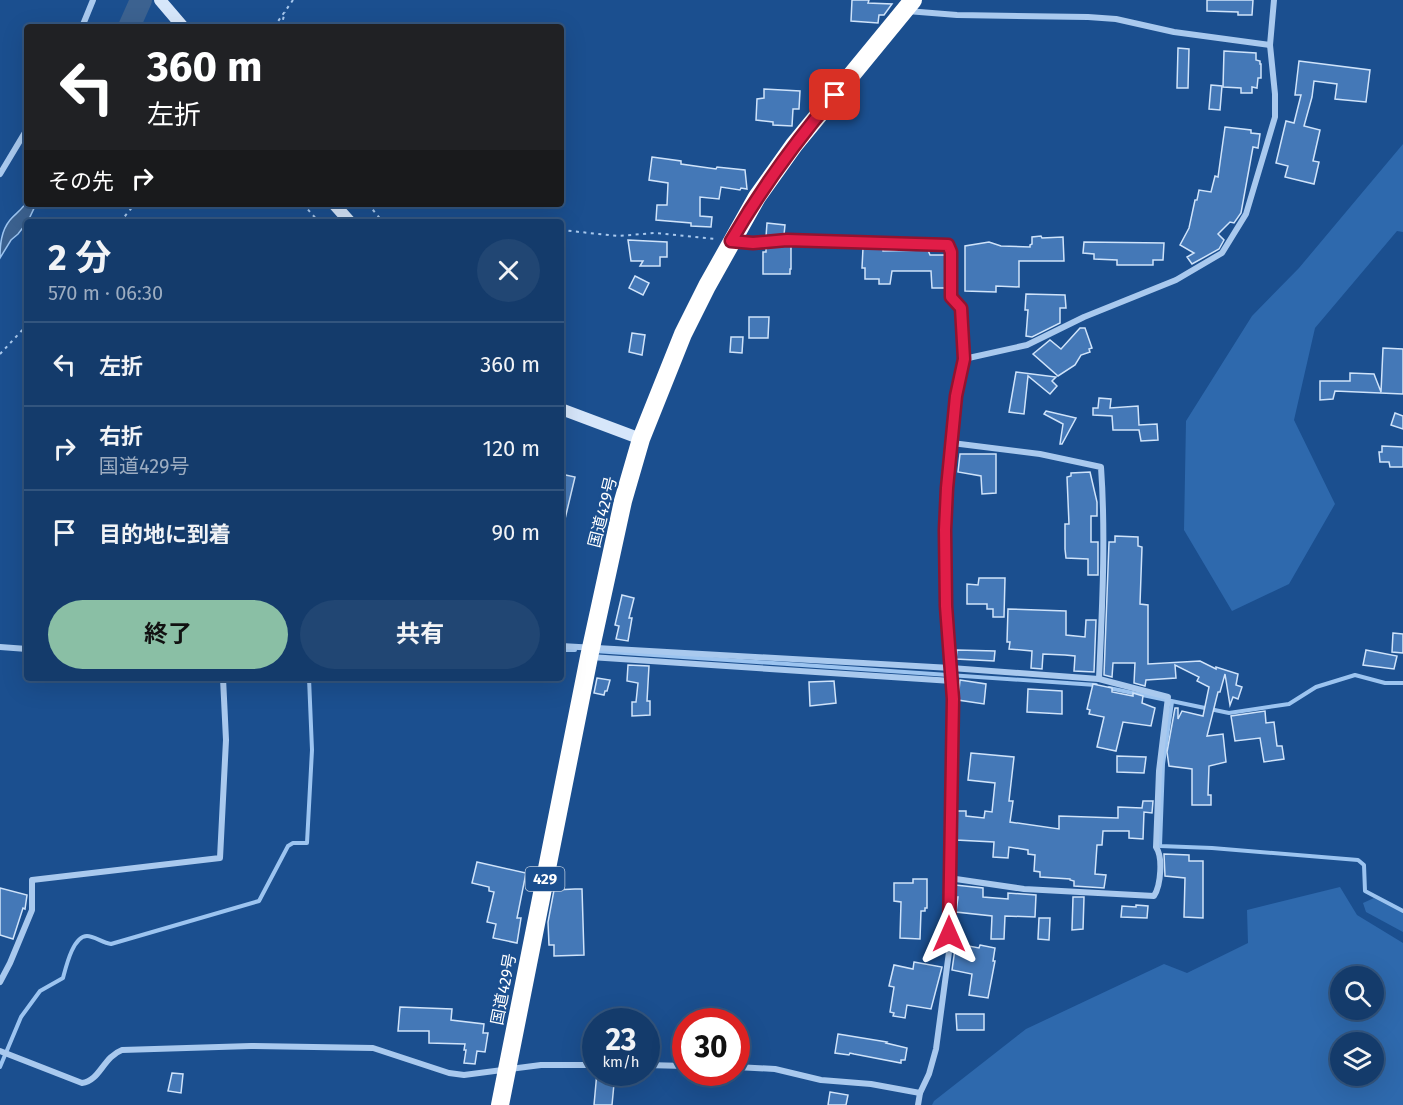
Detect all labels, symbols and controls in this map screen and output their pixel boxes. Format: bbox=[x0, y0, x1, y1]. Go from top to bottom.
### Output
text: 360 m bbox=[147, 42, 263, 92]
icon: left bbox=[48, 48, 126, 126]
pin bbox=[809, 69, 860, 120]
icon: arrive bbox=[818, 78, 851, 111]
text: 左折 bbox=[147, 99, 201, 131]
icon: right bbox=[126, 162, 159, 195]
text: その先 bbox=[48, 168, 114, 195]
text: 2 分 bbox=[48, 236, 111, 280]
button: close bbox=[477, 239, 540, 302]
text: 570 m · 06:30 bbox=[48, 281, 163, 305]
icon: left bbox=[48, 348, 81, 381]
text: 360 m bbox=[480, 351, 540, 378]
text: 左折 bbox=[99, 353, 143, 380]
text: 右折 bbox=[99, 423, 143, 450]
icon: right bbox=[48, 432, 81, 465]
text: 120 m bbox=[483, 435, 540, 462]
text: 国道429号 bbox=[99, 454, 189, 478]
street label: 国道429号 bbox=[585, 475, 620, 550]
icon: arrive bbox=[48, 516, 81, 549]
text: 90 m bbox=[491, 519, 540, 546]
text: 目的地に到着 bbox=[99, 521, 231, 548]
button: 終了 bbox=[48, 600, 288, 669]
button: 共有 bbox=[300, 600, 540, 669]
road number: 429 bbox=[526, 867, 564, 891]
position arrow bbox=[917, 902, 981, 966]
street label: 国道429号 bbox=[487, 952, 520, 1026]
map controls bbox=[1330, 966, 1384, 1086]
button: search bbox=[1330, 966, 1384, 1020]
speed limit sign: 30 bbox=[672, 1008, 750, 1086]
text: 23 bbox=[606, 1022, 636, 1058]
button: layers bbox=[1330, 1032, 1384, 1086]
text: km/h bbox=[602, 1053, 640, 1071]

